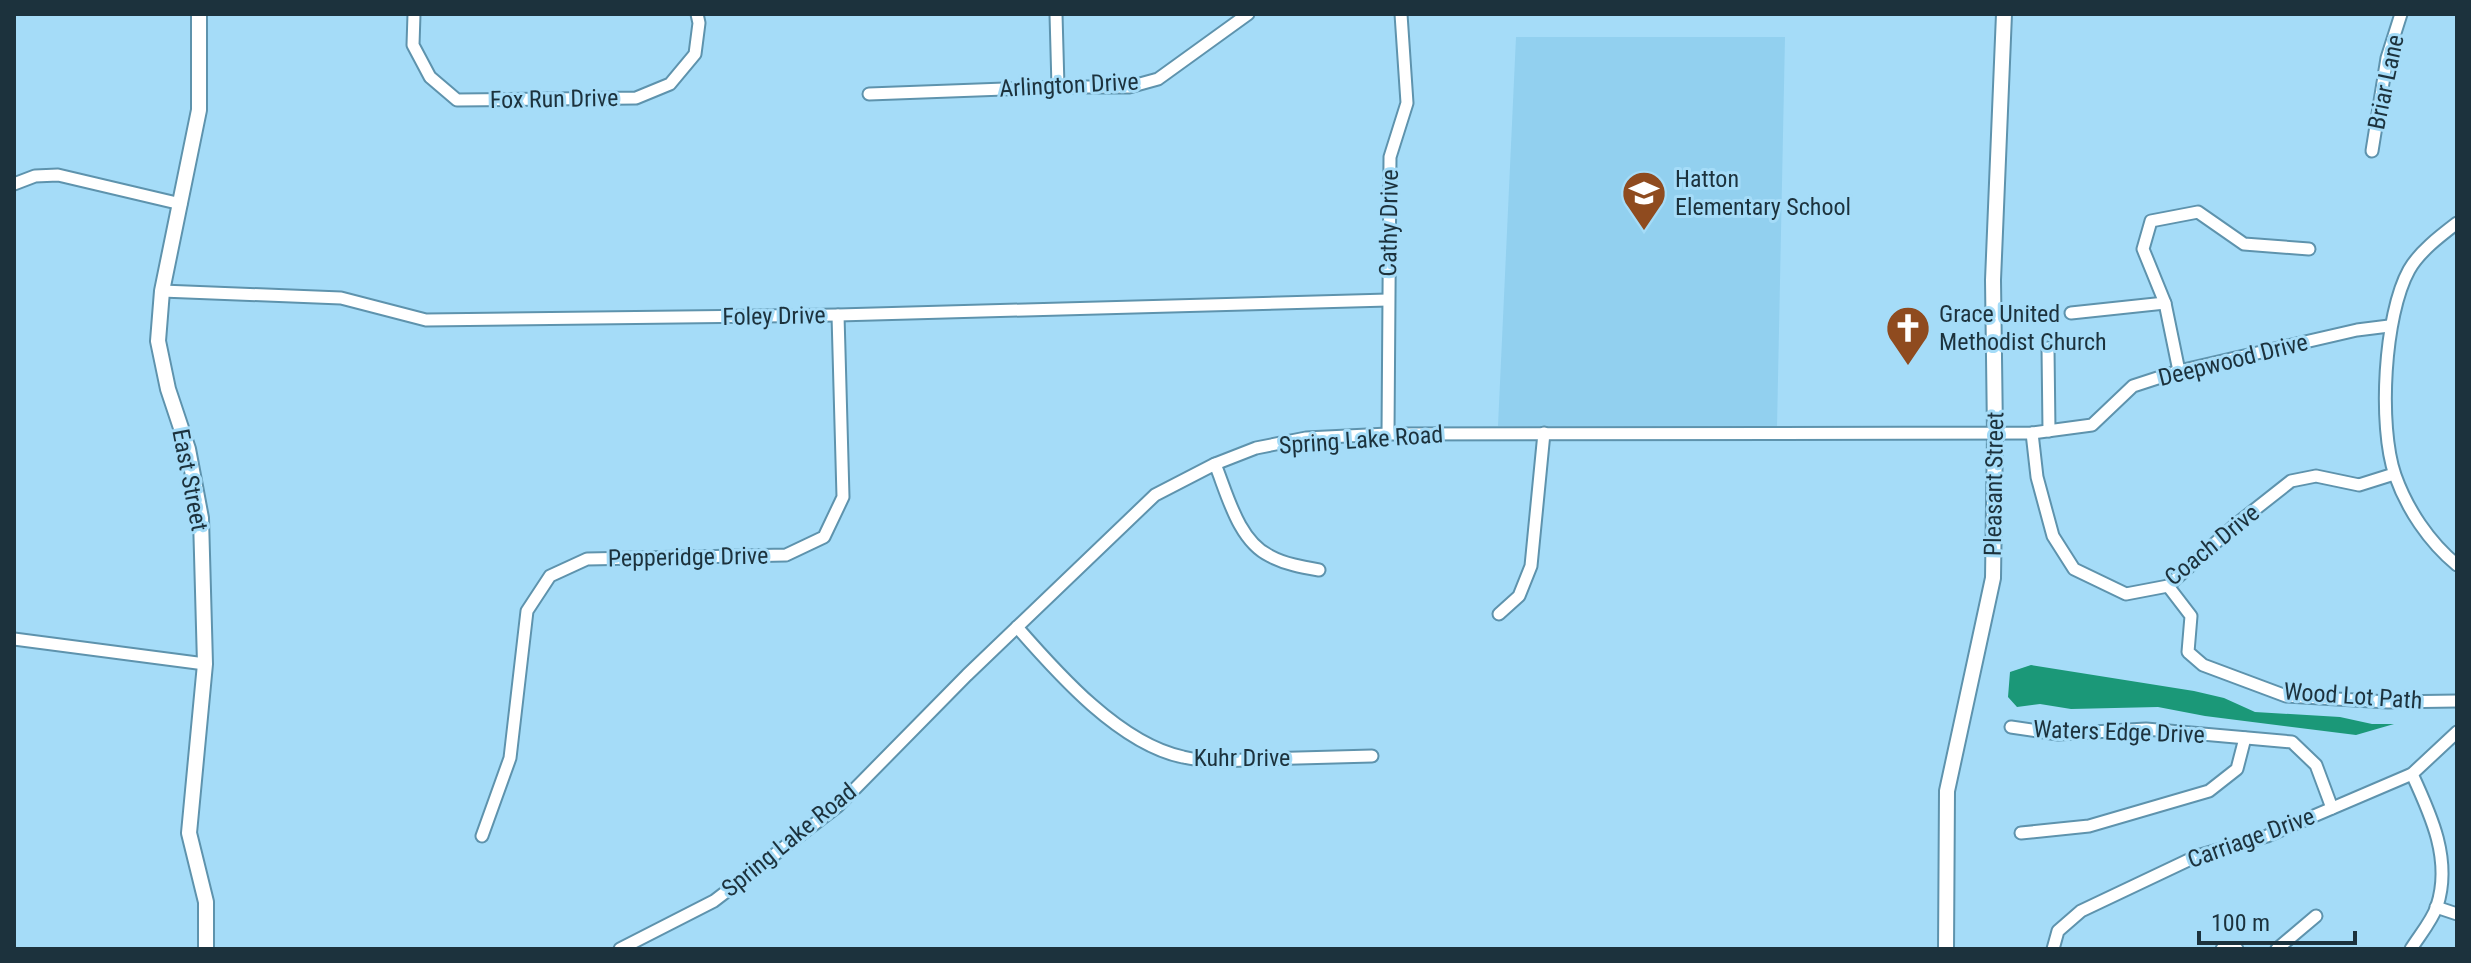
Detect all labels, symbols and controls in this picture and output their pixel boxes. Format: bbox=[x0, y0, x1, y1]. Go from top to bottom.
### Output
street label: Briar Lane bbox=[2362, 32, 2410, 132]
street label: Arlington Drive bbox=[999, 67, 1139, 103]
street label: Fox Run Drive bbox=[490, 84, 618, 114]
place label: Hatton Elementary School bbox=[1675, 165, 1851, 221]
street label: Cathy Drive bbox=[1374, 169, 1404, 277]
school or university icon: Hatton Elementary School bbox=[1620, 169, 1668, 232]
place label: Grace United Methodist Church bbox=[1939, 300, 2107, 356]
street label: Foley Drive bbox=[722, 301, 826, 331]
church icon: Grace United Methodist Church bbox=[1884, 304, 1932, 367]
street label: Deepwood Drive bbox=[2155, 328, 2311, 392]
street label: Pleasant Street bbox=[1979, 412, 2009, 556]
street label: Spring Lake Road bbox=[1278, 420, 1444, 460]
street label: East Street bbox=[166, 427, 214, 533]
street label: Coach Drive bbox=[2159, 498, 2265, 592]
street label: Pepperidge Drive bbox=[608, 542, 768, 572]
street label: Wood Lot Path bbox=[2283, 677, 2423, 715]
street label: Waters Edge Drive bbox=[2033, 715, 2205, 749]
street label: Kuhr Drive bbox=[1194, 744, 1290, 772]
street label: Spring Lake Road bbox=[716, 777, 862, 903]
street label: Carriage Drive bbox=[2184, 802, 2318, 874]
scale bar bbox=[2199, 895, 2355, 945]
text: 100 m bbox=[2211, 909, 2270, 937]

